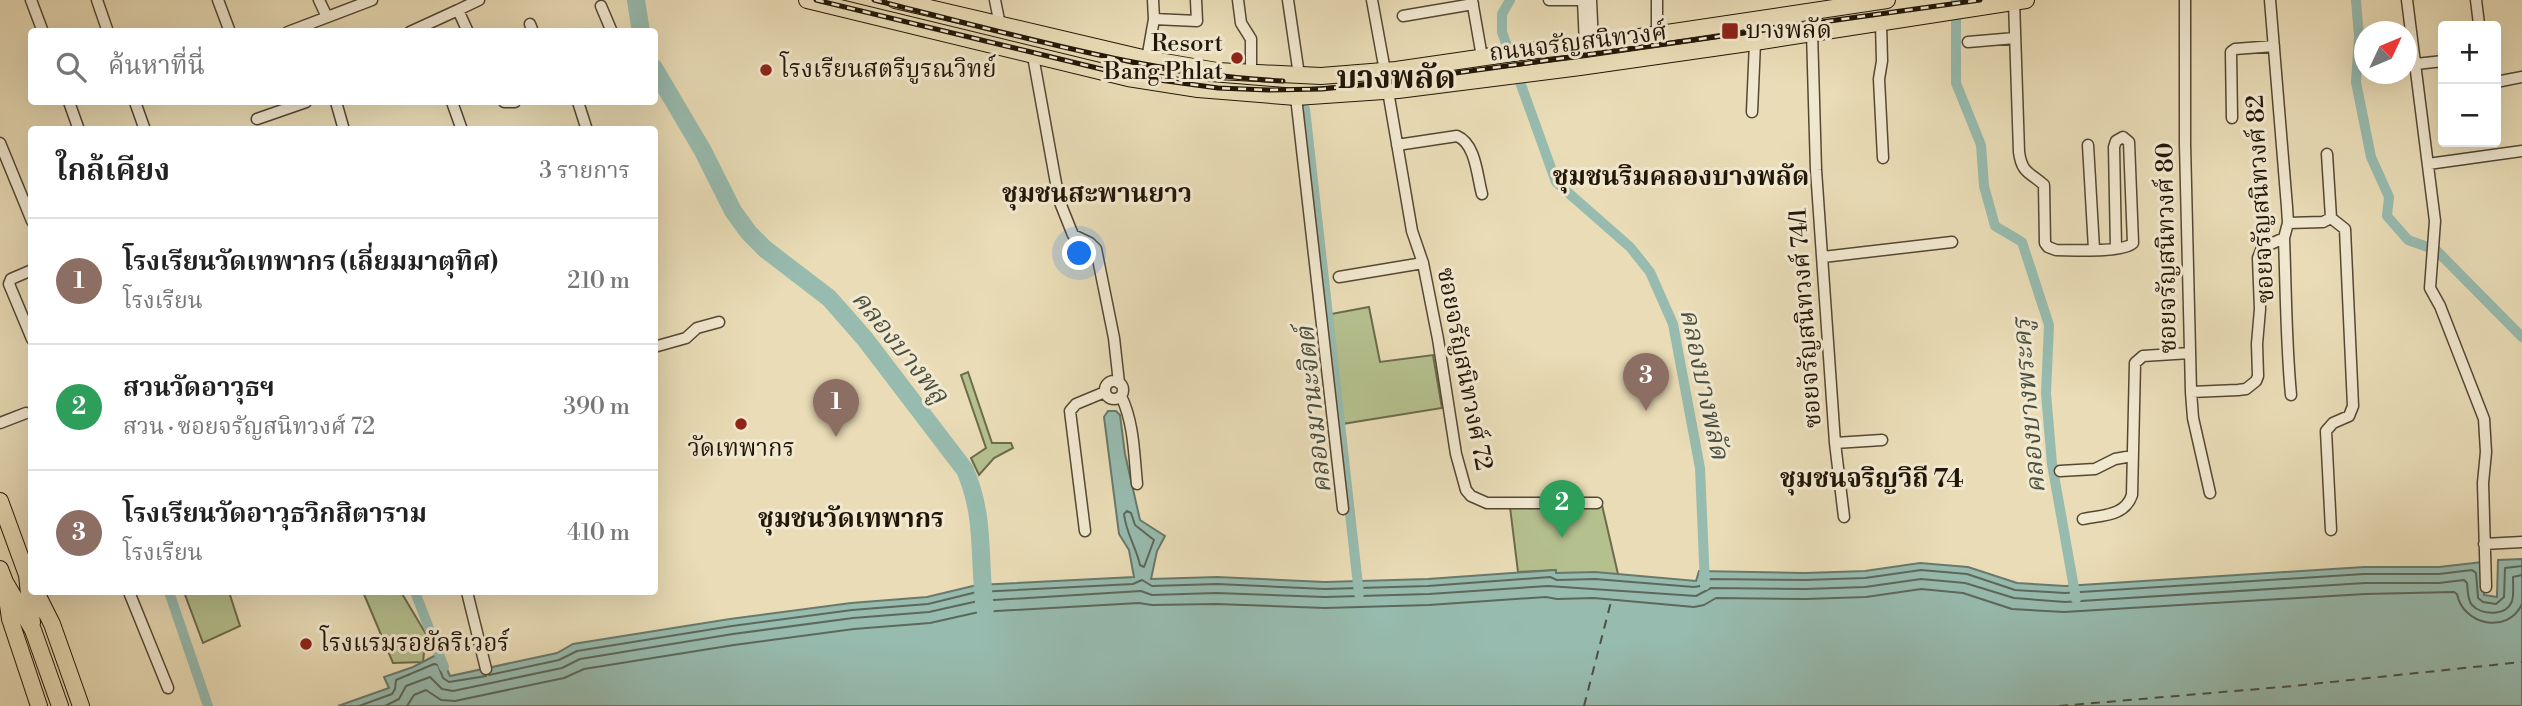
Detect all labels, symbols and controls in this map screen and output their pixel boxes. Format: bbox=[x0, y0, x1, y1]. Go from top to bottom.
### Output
street label: ถนนจรัญสนิทวงศ์ bbox=[1487, 15, 1669, 69]
place label: บางพลัด bbox=[1746, 16, 1832, 46]
marker: บางพลัด bbox=[1720, 21, 1740, 41]
north arrow bbox=[2354, 21, 2417, 84]
map controls bbox=[2438, 21, 2501, 147]
button: + bbox=[2438, 21, 2501, 84]
search box bbox=[28, 28, 658, 105]
place label: Resort Bang Phlat bbox=[1103, 29, 1223, 87]
icon: search bbox=[52, 48, 90, 86]
text: ค้นหาที่นี่ bbox=[108, 50, 205, 82]
marker: Resort Bang Phlat bbox=[1229, 50, 1245, 66]
place label: โรงเรียนสตรีบูรณวิทย์ bbox=[779, 51, 997, 85]
district label: บางพลัด bbox=[1336, 58, 1456, 98]
marker: โรงเรียนสตรีบูรณวิทย์ bbox=[758, 62, 774, 78]
button: − bbox=[2438, 84, 2501, 147]
street label: ซอยจรัญสนิทวงศ์ 82 bbox=[2239, 94, 2281, 304]
street label: ซอยจรัญสนิทวงศ์ 80 bbox=[2148, 142, 2184, 354]
text: ใกล้เคียง bbox=[56, 152, 170, 190]
text: 3 รายการ bbox=[539, 157, 630, 185]
district label: ชุมชนริมคลองบางพลัด bbox=[1553, 161, 1809, 194]
district label: ชุมชนสะพานยาว bbox=[1002, 178, 1192, 211]
street label: ซอยจรัญสนิทวงศ์ 74/1 bbox=[1781, 206, 1829, 429]
your location bbox=[1062, 236, 1096, 270]
text: โรงเรียนวัดเทพากร (เลี่ยมมาตุทิศ) bbox=[123, 246, 498, 278]
street label: ซอยจรัญสนิทวงศ์ 72 bbox=[1430, 265, 1500, 473]
text: 1 bbox=[73, 267, 85, 295]
text: 210 m bbox=[567, 267, 630, 295]
water label: คลองบางพลู bbox=[845, 284, 956, 411]
text: โรงเรียน bbox=[123, 287, 203, 315]
water label: คลองบางพลัด bbox=[1672, 306, 1736, 464]
water label: คลองบางพระครู bbox=[2005, 314, 2053, 495]
water label: คลองมานะจิตต์ bbox=[1289, 320, 1339, 495]
pin: 3 bbox=[1623, 353, 1669, 411]
text: สวนวัดอาวุธฯ bbox=[123, 372, 275, 404]
pin: 1 bbox=[813, 379, 859, 437]
text: 2 bbox=[72, 393, 86, 421]
text: 390 m bbox=[563, 393, 630, 421]
text: สวน · ซอยจรัญสนิทวงศ์ 72 bbox=[123, 413, 375, 441]
marker: วัดเทพากร bbox=[733, 416, 749, 432]
place label: วัดเทพากร bbox=[687, 434, 795, 464]
district label: ชุมชนจริญวิถี 74 bbox=[1780, 463, 1964, 496]
pin: 2 bbox=[1539, 480, 1585, 538]
text: โรงเรียนวัดอาวุธวิกสิตาราม bbox=[123, 498, 427, 530]
district label: ชุมชนวัดเทพากร bbox=[758, 503, 944, 536]
text: 3 bbox=[72, 519, 86, 547]
text: 410 m bbox=[567, 519, 630, 547]
text: โรงเรียน bbox=[123, 539, 203, 567]
place label: โรงแรมรอยัลริเวอร์ bbox=[319, 625, 510, 659]
marker: โรงแรมรอยัลริเวอร์ bbox=[298, 636, 314, 652]

